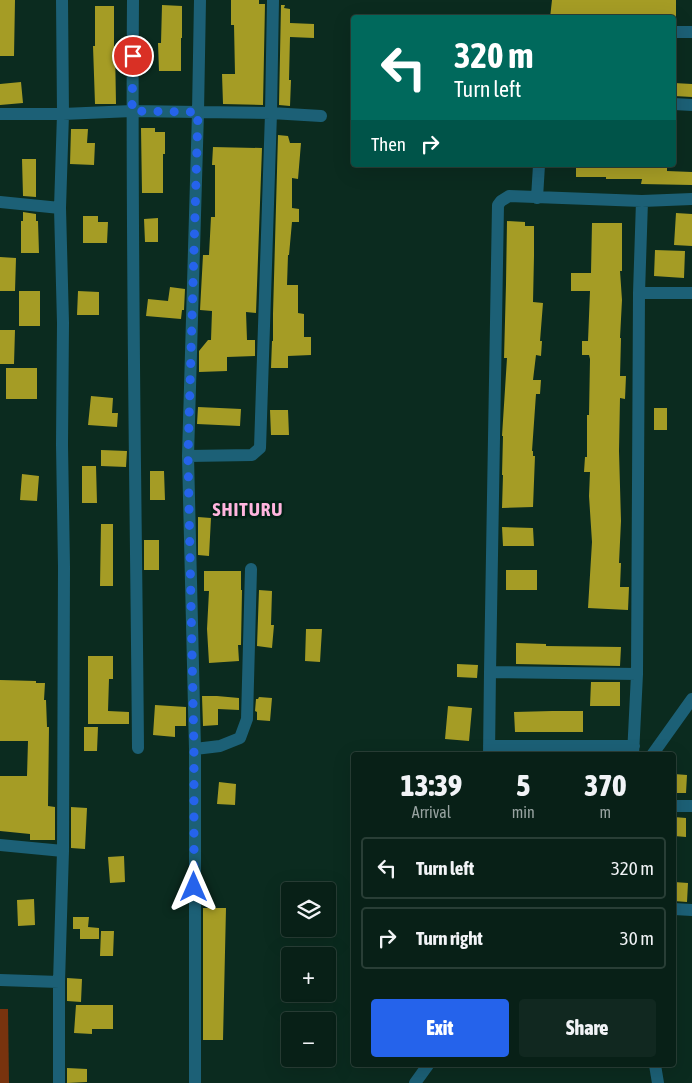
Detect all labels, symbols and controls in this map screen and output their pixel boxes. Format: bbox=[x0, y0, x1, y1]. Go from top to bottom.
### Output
pin bbox=[112, 35, 154, 77]
icon: left bbox=[371, 35, 436, 100]
text: 320 m bbox=[454, 35, 533, 75]
icon: arrive bbox=[119, 42, 147, 70]
text: Turn left bbox=[454, 76, 521, 102]
icon: right bbox=[416, 130, 444, 158]
text: Then bbox=[371, 133, 406, 155]
district label: SHITURU bbox=[212, 498, 284, 520]
text: 13:39 bbox=[400, 768, 462, 802]
text: 5 bbox=[516, 768, 530, 802]
text: 370 bbox=[584, 768, 626, 802]
text: Arrival bbox=[412, 803, 451, 821]
text: min bbox=[512, 803, 535, 821]
text: m bbox=[600, 803, 611, 821]
icon: left bbox=[373, 854, 401, 882]
text: Turn left bbox=[416, 857, 474, 879]
text: 320 m bbox=[611, 857, 654, 879]
position arrow bbox=[167, 860, 219, 912]
map controls bbox=[281, 882, 336, 1067]
button: layers bbox=[281, 882, 336, 937]
icon: right bbox=[373, 924, 401, 952]
text: Turn right bbox=[416, 927, 483, 949]
text: 30 m bbox=[620, 927, 654, 949]
button: + bbox=[281, 947, 336, 1002]
button: Exit bbox=[371, 999, 509, 1057]
button: Share bbox=[519, 999, 656, 1057]
button: − bbox=[281, 1012, 336, 1067]

